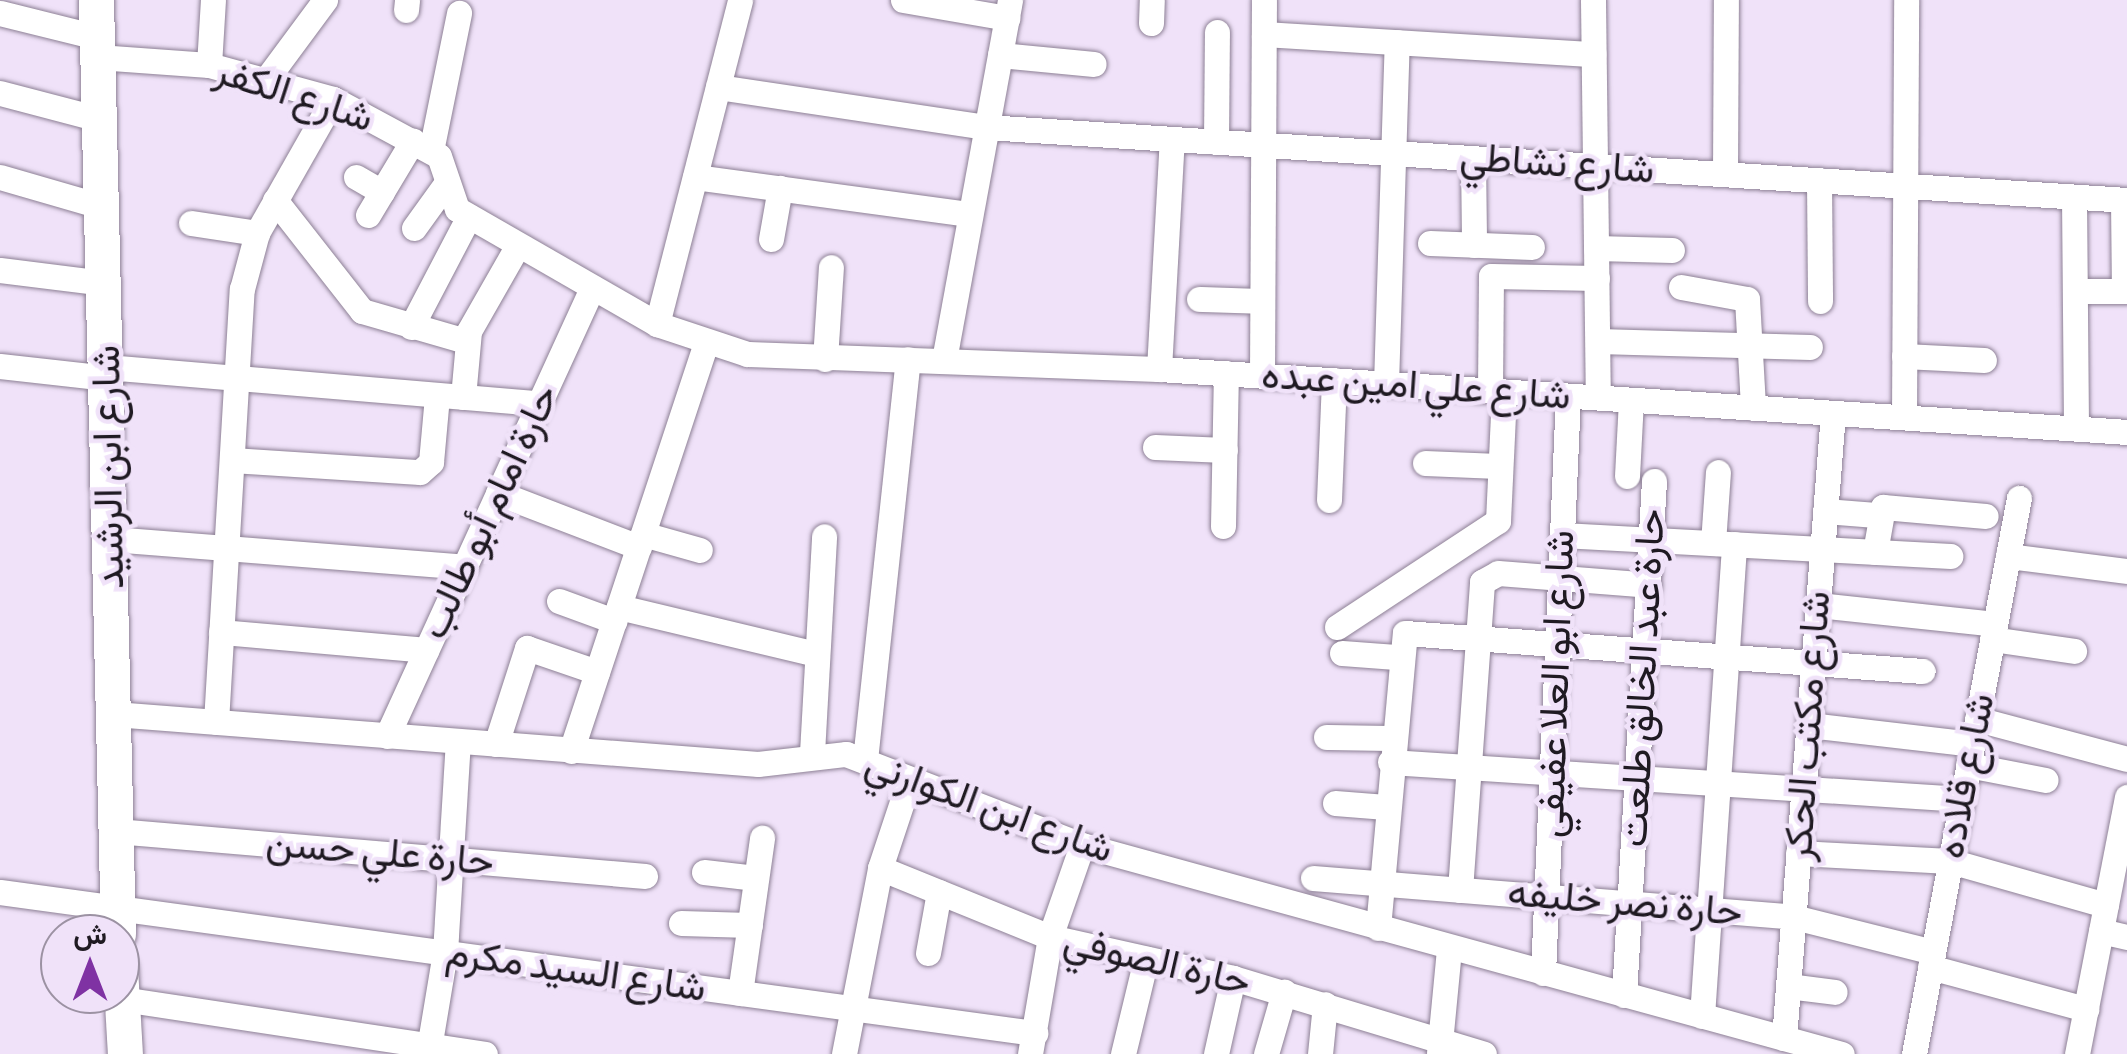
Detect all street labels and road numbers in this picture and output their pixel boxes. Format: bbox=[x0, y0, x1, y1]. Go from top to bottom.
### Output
street label: شارع الكفر bbox=[209, 47, 379, 143]
street label: شارع نشاطي bbox=[1458, 133, 1656, 195]
street label: شارع ابن الرشيد bbox=[83, 345, 135, 589]
street label: شارع علي امين عبده bbox=[1260, 351, 1572, 421]
street label: حارة امام أبو طالب bbox=[410, 377, 570, 647]
street label: حارة عبد الخالق طلعت bbox=[1610, 508, 1676, 848]
street label: شارع ابو العلا عفيفي bbox=[1527, 529, 1585, 839]
street label: شارع مكتب الحكر bbox=[1775, 589, 1841, 863]
street label: شارع قلاده bbox=[1926, 689, 2006, 863]
street label: شارع ابن الكوارني bbox=[859, 740, 1119, 874]
street label: حارة علي حسن bbox=[264, 819, 496, 887]
street label: حارة نصر خليفه bbox=[1506, 869, 1744, 937]
street label: حارة الصوفي bbox=[1059, 917, 1255, 1007]
street label: شارع السيد مكرم bbox=[443, 929, 709, 1013]

